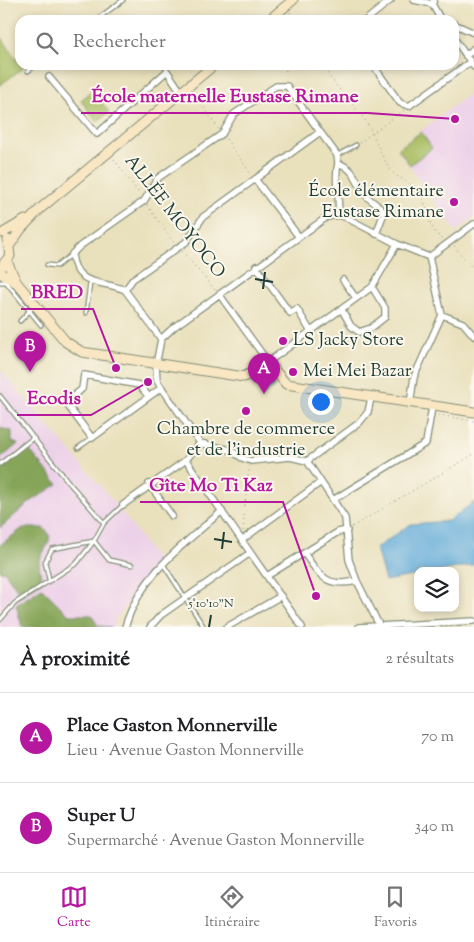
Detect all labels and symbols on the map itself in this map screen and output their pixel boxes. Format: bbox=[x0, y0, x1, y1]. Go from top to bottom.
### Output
callout: École maternelle Eustase Rimane bbox=[81, 79, 368, 113]
text: École maternelle Eustase Rimane bbox=[91, 84, 359, 111]
street label: ALLÉE MOYOCO bbox=[117, 150, 231, 284]
place label: École élémentaire Eustase Rimane bbox=[308, 179, 444, 226]
marker: École élémentaire Eustase Rimane bbox=[448, 196, 460, 208]
callout: BRED bbox=[21, 275, 93, 309]
text: BRED bbox=[31, 280, 83, 307]
place label: LS Jacky Store bbox=[293, 328, 404, 354]
pin: B bbox=[14, 331, 46, 372]
marker: LS Jacky Store bbox=[277, 335, 289, 347]
pin: A bbox=[248, 353, 280, 394]
place label: Mei Mei Bazar bbox=[303, 359, 412, 385]
marker: Mei Mei Bazar bbox=[287, 366, 299, 378]
callout: Ecodis bbox=[17, 381, 91, 415]
text: Ecodis bbox=[27, 386, 82, 413]
your location bbox=[308, 389, 334, 415]
marker: Chambre de commerce et de l'industrie bbox=[240, 405, 252, 417]
place label: Chambre de commerce et de l'industrie bbox=[157, 417, 335, 464]
callout: Gîte Mo Ti Kaz bbox=[140, 468, 283, 502]
text: Gîte Mo Ti Kaz bbox=[149, 473, 273, 500]
text: 5°10'10"N bbox=[187, 595, 234, 613]

